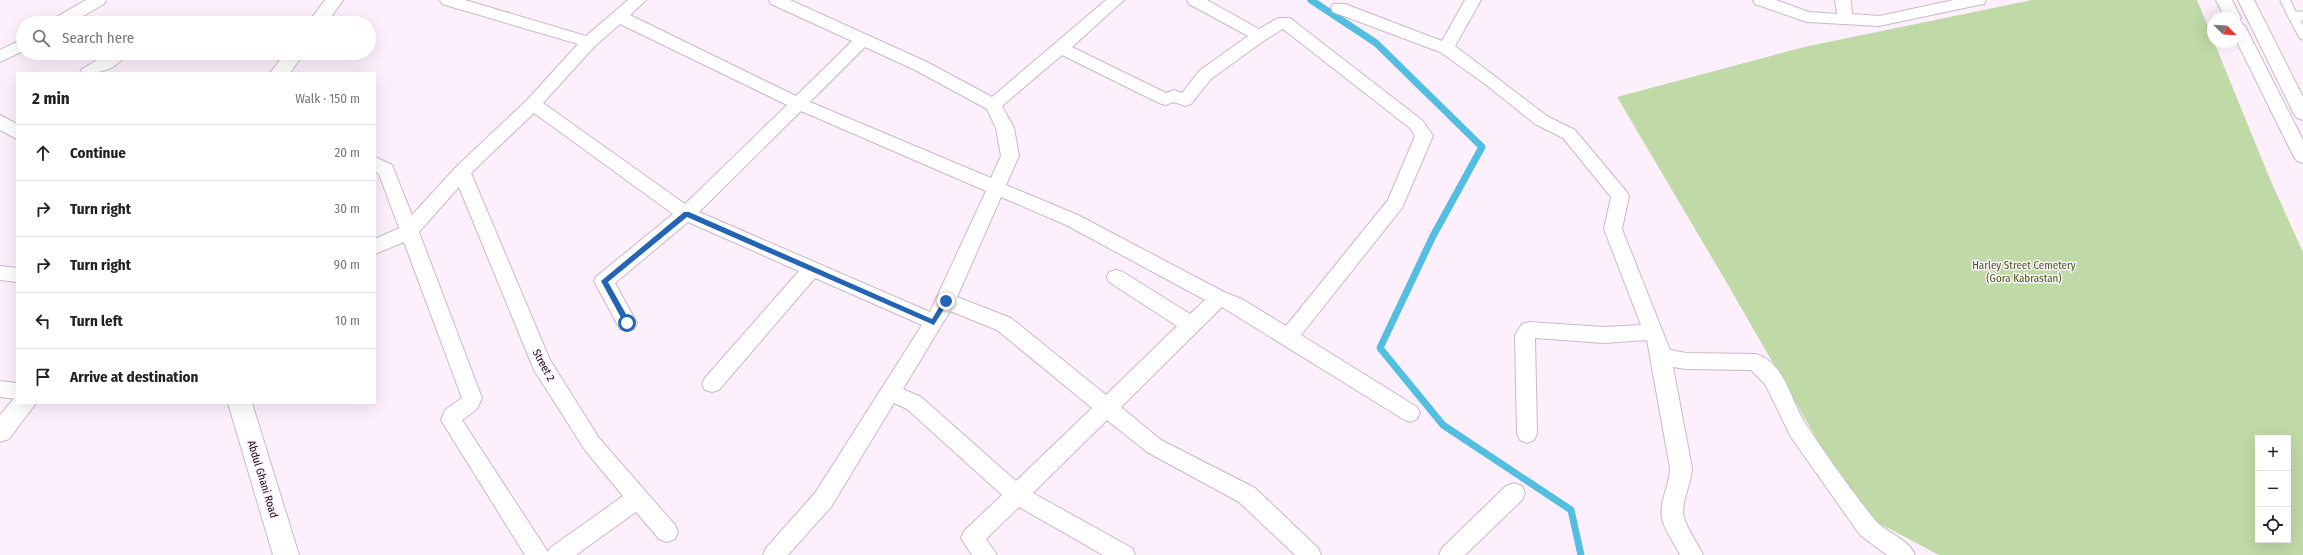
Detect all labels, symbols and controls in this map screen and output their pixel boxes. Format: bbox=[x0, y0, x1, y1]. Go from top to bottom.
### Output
north arrow bbox=[2207, 12, 2243, 48]
search box bbox=[16, 16, 376, 60]
icon: search bbox=[30, 27, 52, 49]
text: Search here bbox=[62, 29, 134, 47]
text: 2 min bbox=[32, 88, 70, 109]
text: Walk · 150 m bbox=[295, 91, 360, 106]
icon: ahead bbox=[32, 142, 54, 164]
text: Continue bbox=[70, 144, 126, 162]
text: 20 m bbox=[334, 145, 360, 160]
icon: right bbox=[32, 198, 54, 220]
text: Turn right bbox=[70, 200, 131, 218]
text: 30 m bbox=[334, 201, 360, 216]
icon: right bbox=[32, 254, 54, 276]
text: Turn right bbox=[70, 256, 131, 274]
text: 90 m bbox=[334, 257, 360, 272]
park label: Harley Street Cemetery (Gora Kabrastan) bbox=[1972, 259, 2076, 285]
route end bbox=[937, 292, 955, 310]
icon: left bbox=[32, 310, 54, 332]
text: Turn left bbox=[70, 312, 123, 330]
text: 10 m bbox=[335, 313, 360, 328]
route start bbox=[618, 314, 636, 332]
street label: Street 2 bbox=[530, 347, 557, 384]
icon: arrive bbox=[32, 366, 54, 388]
text: Arrive at destination bbox=[70, 368, 198, 386]
map controls bbox=[2255, 435, 2291, 543]
button: + bbox=[2255, 435, 2291, 471]
street label: Abdul Ghani Road bbox=[245, 439, 280, 519]
button: − bbox=[2255, 471, 2291, 507]
button: locate bbox=[2255, 507, 2291, 543]

